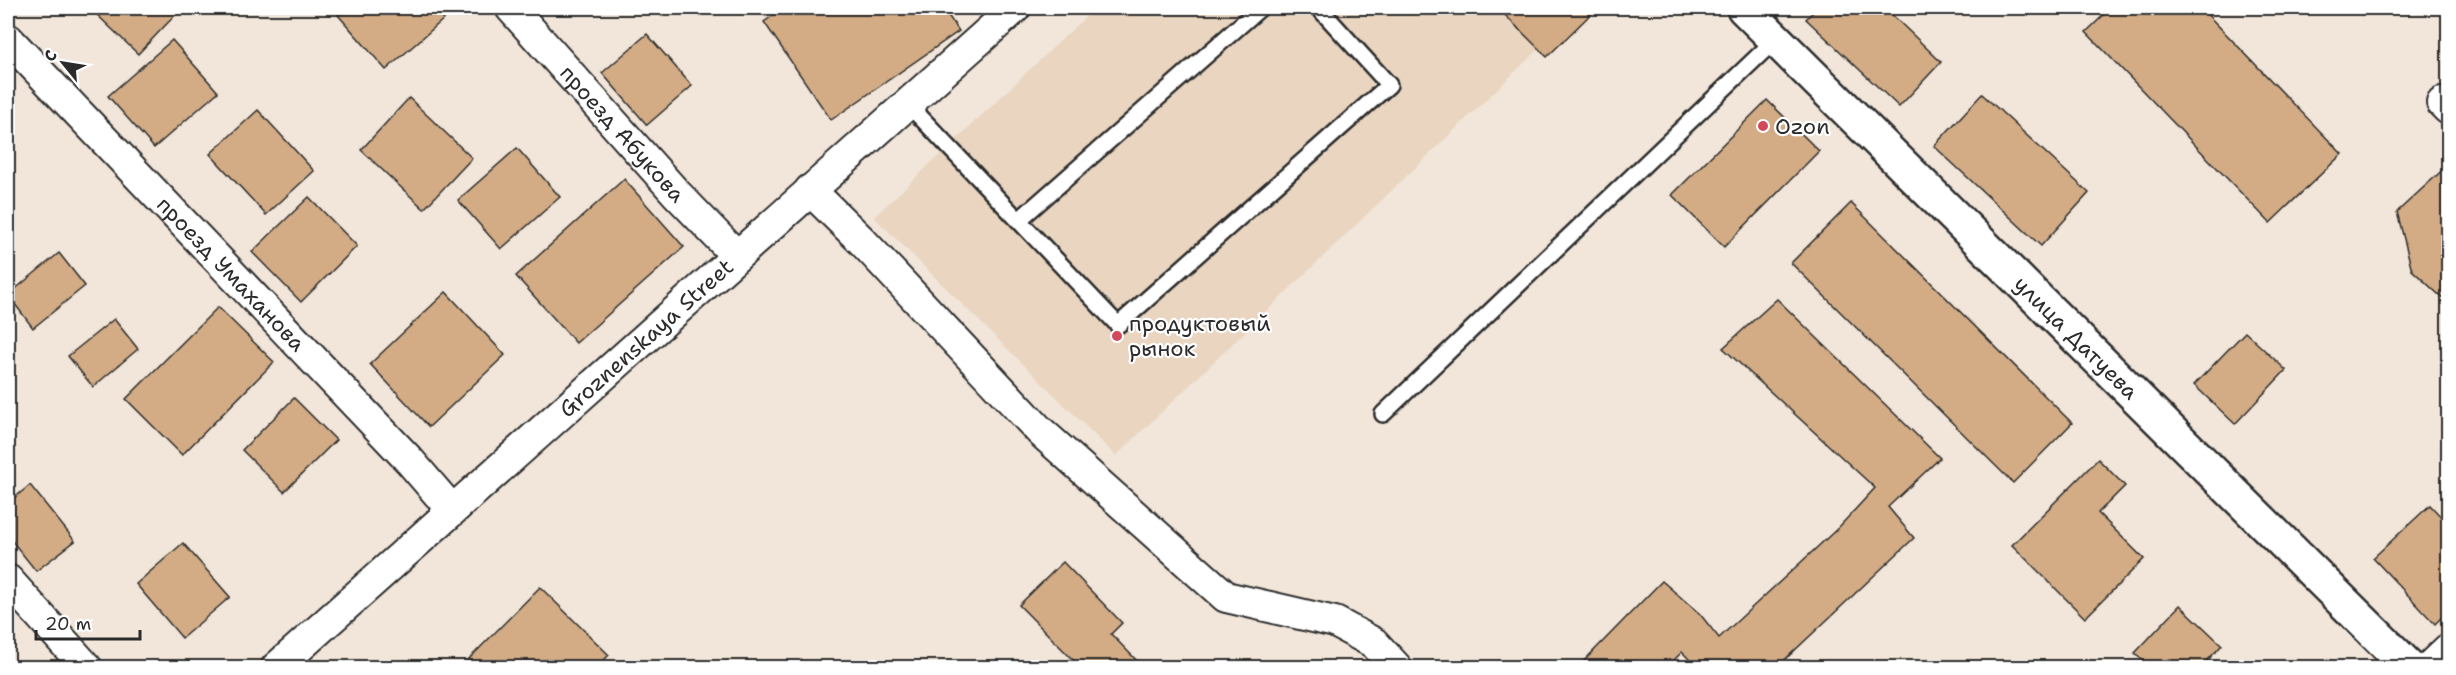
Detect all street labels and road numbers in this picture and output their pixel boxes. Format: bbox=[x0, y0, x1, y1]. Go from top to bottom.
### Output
street label: проезд Абукова bbox=[553, 59, 691, 209]
street label: проезд Умаханова bbox=[150, 190, 312, 358]
street label: Groznenskaya Street bbox=[553, 252, 740, 424]
street label: улица Датуева bbox=[2007, 270, 2145, 406]

